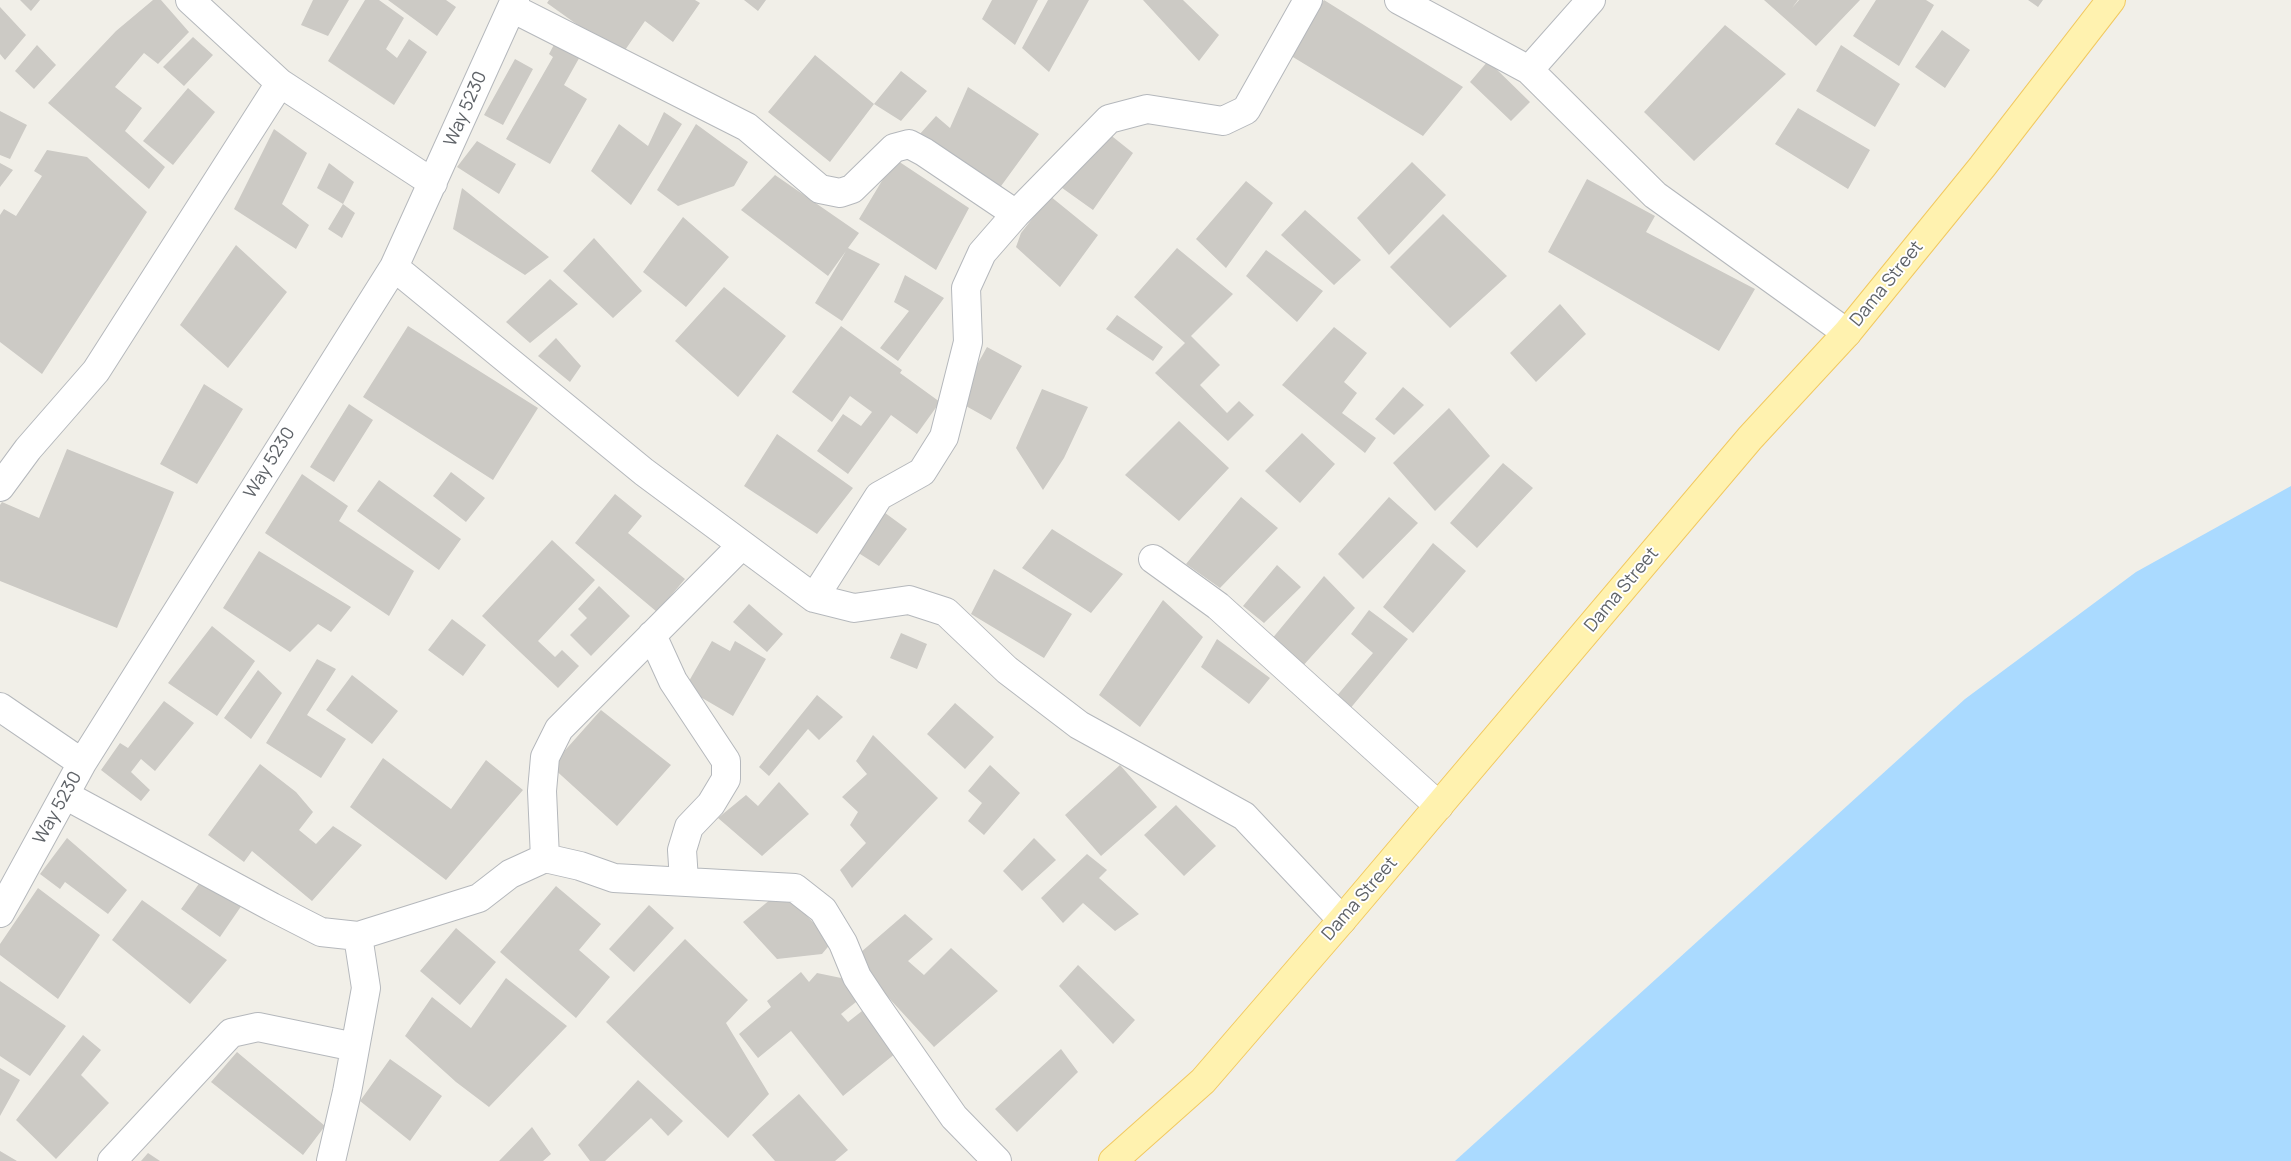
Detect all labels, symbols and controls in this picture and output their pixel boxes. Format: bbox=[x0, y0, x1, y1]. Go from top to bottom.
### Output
street label: Way 5230 bbox=[440, 68, 492, 150]
street label: Dama Street bbox=[1846, 237, 1928, 331]
street label: Way 5230 bbox=[240, 423, 300, 503]
street label: Dama Street bbox=[1580, 543, 1664, 637]
street label: Way 5230 bbox=[29, 768, 87, 848]
street label: Dama Street bbox=[1318, 853, 1402, 945]

